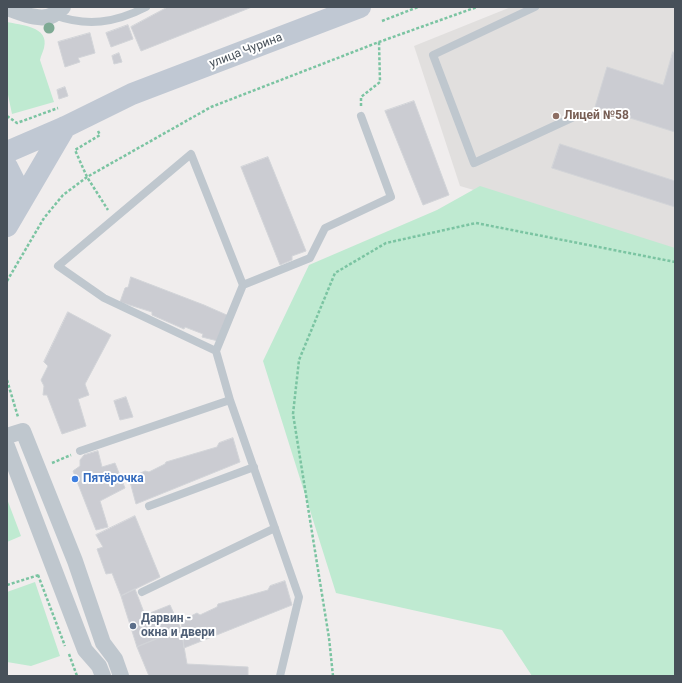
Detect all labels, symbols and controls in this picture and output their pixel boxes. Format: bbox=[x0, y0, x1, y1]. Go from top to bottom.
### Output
street label: улица Чурина bbox=[208, 30, 284, 72]
place label: Лицей №58 bbox=[564, 109, 629, 123]
marker: Лицей №58 bbox=[551, 111, 561, 121]
place label: Пятёрочка bbox=[83, 472, 144, 486]
marker: Пятёрочка bbox=[70, 474, 80, 484]
place label: Дарвин - окна и двери bbox=[141, 612, 215, 640]
marker: Дарвин - окна и двери bbox=[128, 621, 138, 631]

